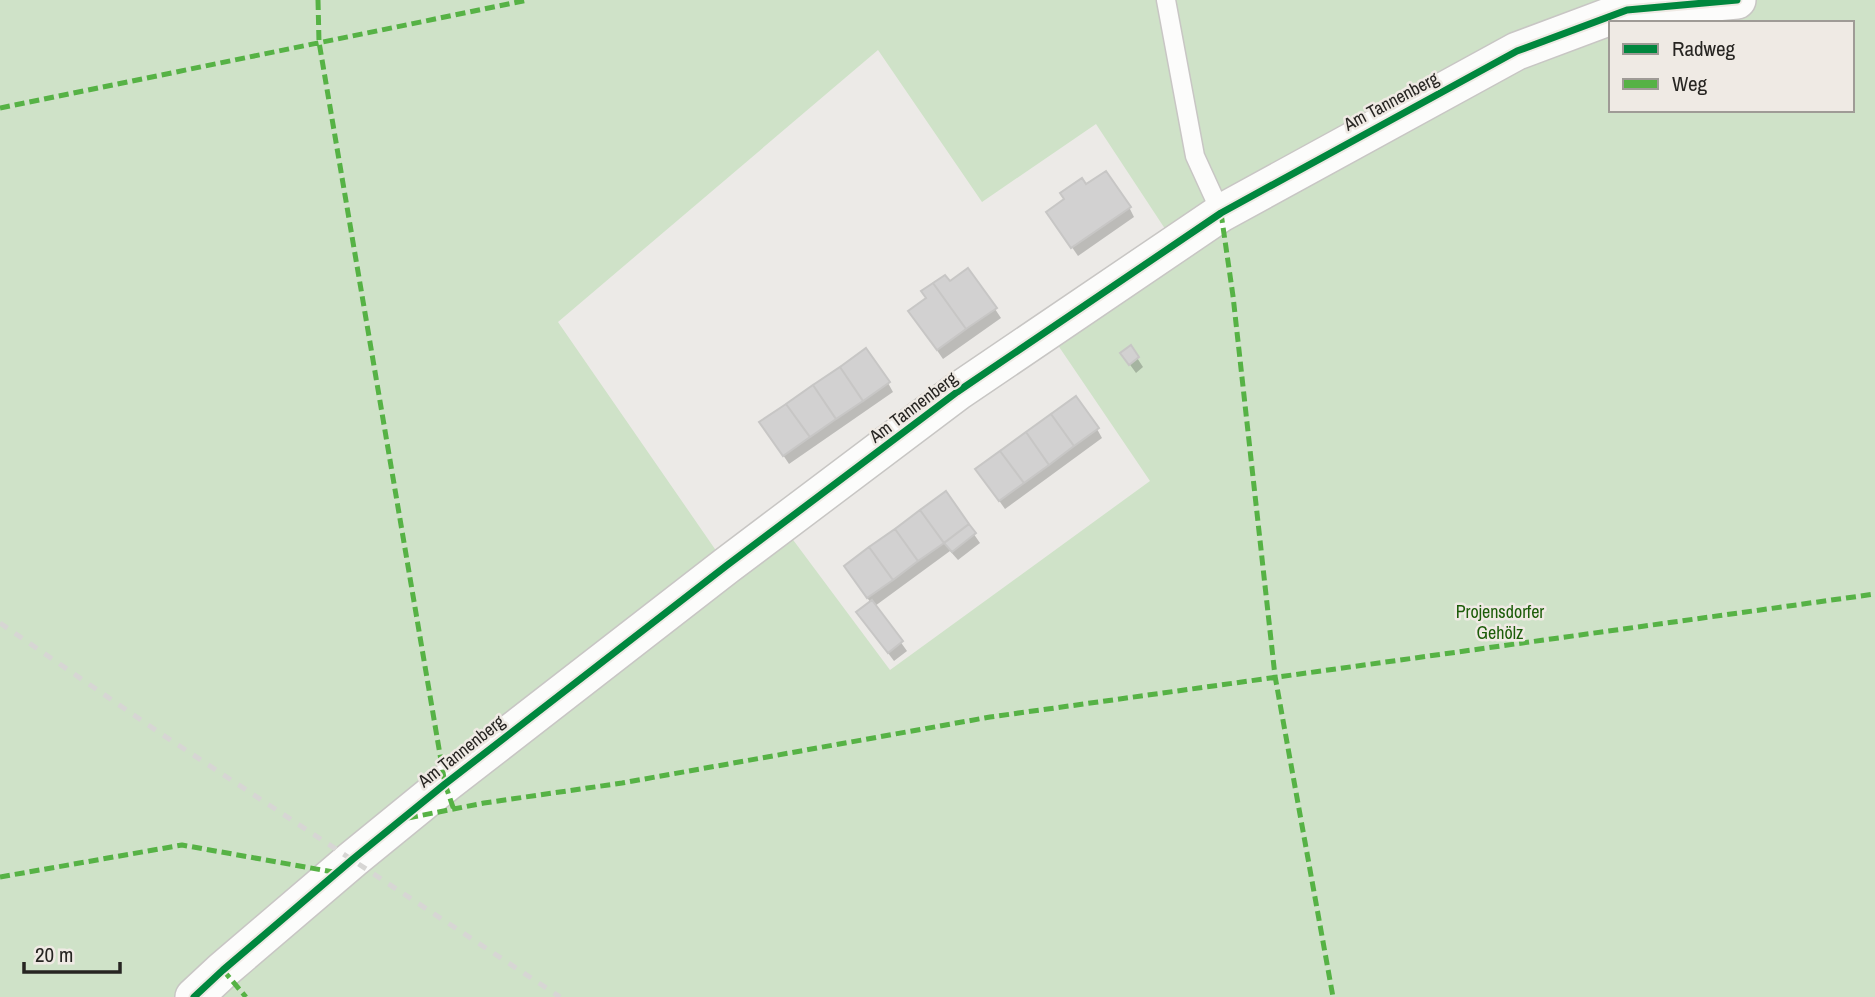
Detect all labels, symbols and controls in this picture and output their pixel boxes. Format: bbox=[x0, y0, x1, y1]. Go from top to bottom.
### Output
legend bbox=[1609, 21, 1854, 112]
text: Radweg bbox=[1672, 34, 1736, 63]
street label: Am Tannenberg bbox=[1338, 65, 1444, 137]
text: Weg bbox=[1672, 69, 1708, 98]
street label: Am Tannenberg bbox=[863, 365, 963, 449]
park label: Projensdorfer Gehölz bbox=[1456, 599, 1544, 645]
street label: Am Tannenberg bbox=[411, 709, 510, 794]
scale bar bbox=[24, 930, 121, 974]
text: 20 m bbox=[35, 940, 73, 969]

